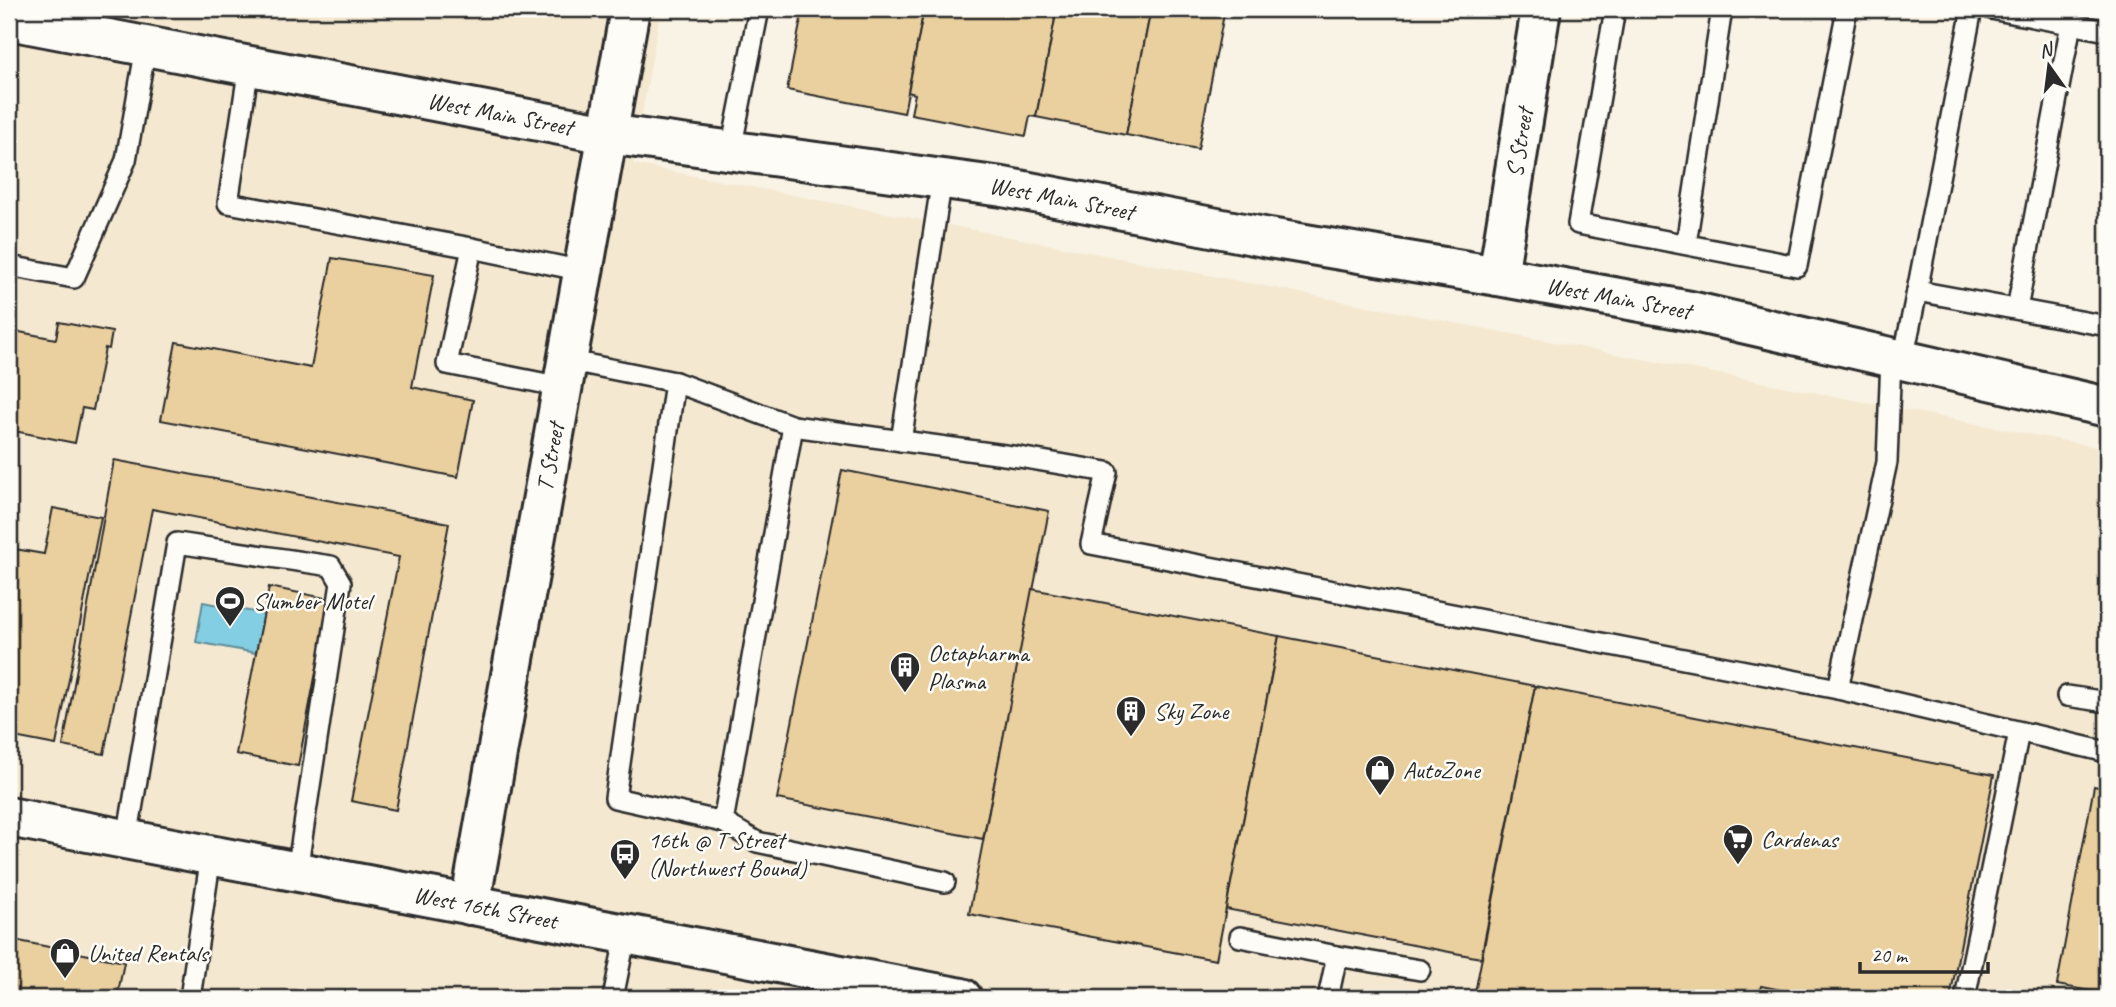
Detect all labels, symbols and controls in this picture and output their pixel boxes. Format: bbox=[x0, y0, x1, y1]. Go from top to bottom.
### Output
north arrow bbox=[2014, 32, 2084, 102]
text: N bbox=[2037, 37, 2057, 64]
street label: West Main Street bbox=[425, 85, 578, 143]
street label: S Street bbox=[1499, 103, 1540, 179]
street label: West Main Street bbox=[987, 170, 1139, 227]
street label: West Main Street bbox=[1544, 270, 1697, 326]
street label: T Street bbox=[529, 418, 571, 494]
sports icon: Slumber Motel bbox=[213, 584, 247, 628]
place label: Slumber Motel bbox=[253, 586, 375, 616]
place label: Octapharma Plasma bbox=[928, 638, 1031, 696]
building icon: Octapharma Plasma bbox=[888, 650, 922, 694]
building icon: Sky Zone bbox=[1114, 694, 1148, 738]
place label: Sky Zone bbox=[1154, 696, 1230, 726]
shop icon: AutoZone bbox=[1363, 753, 1397, 797]
place label: AutoZone bbox=[1403, 755, 1482, 785]
supermarket icon: Cardenas bbox=[1721, 822, 1755, 866]
place label: Cardenas bbox=[1761, 824, 1840, 854]
place label: 16th @ T Street (Northwest Bound) bbox=[648, 825, 807, 883]
bus stop icon: 16th @ T Street (Northwest Bound) bbox=[608, 837, 642, 881]
street label: West 16th Street bbox=[411, 879, 562, 936]
scale bar bbox=[1860, 930, 1988, 974]
shop icon: United Rentals bbox=[48, 936, 82, 980]
place label: United Rentals bbox=[88, 938, 211, 968]
text: 20 m bbox=[1871, 942, 1909, 968]

